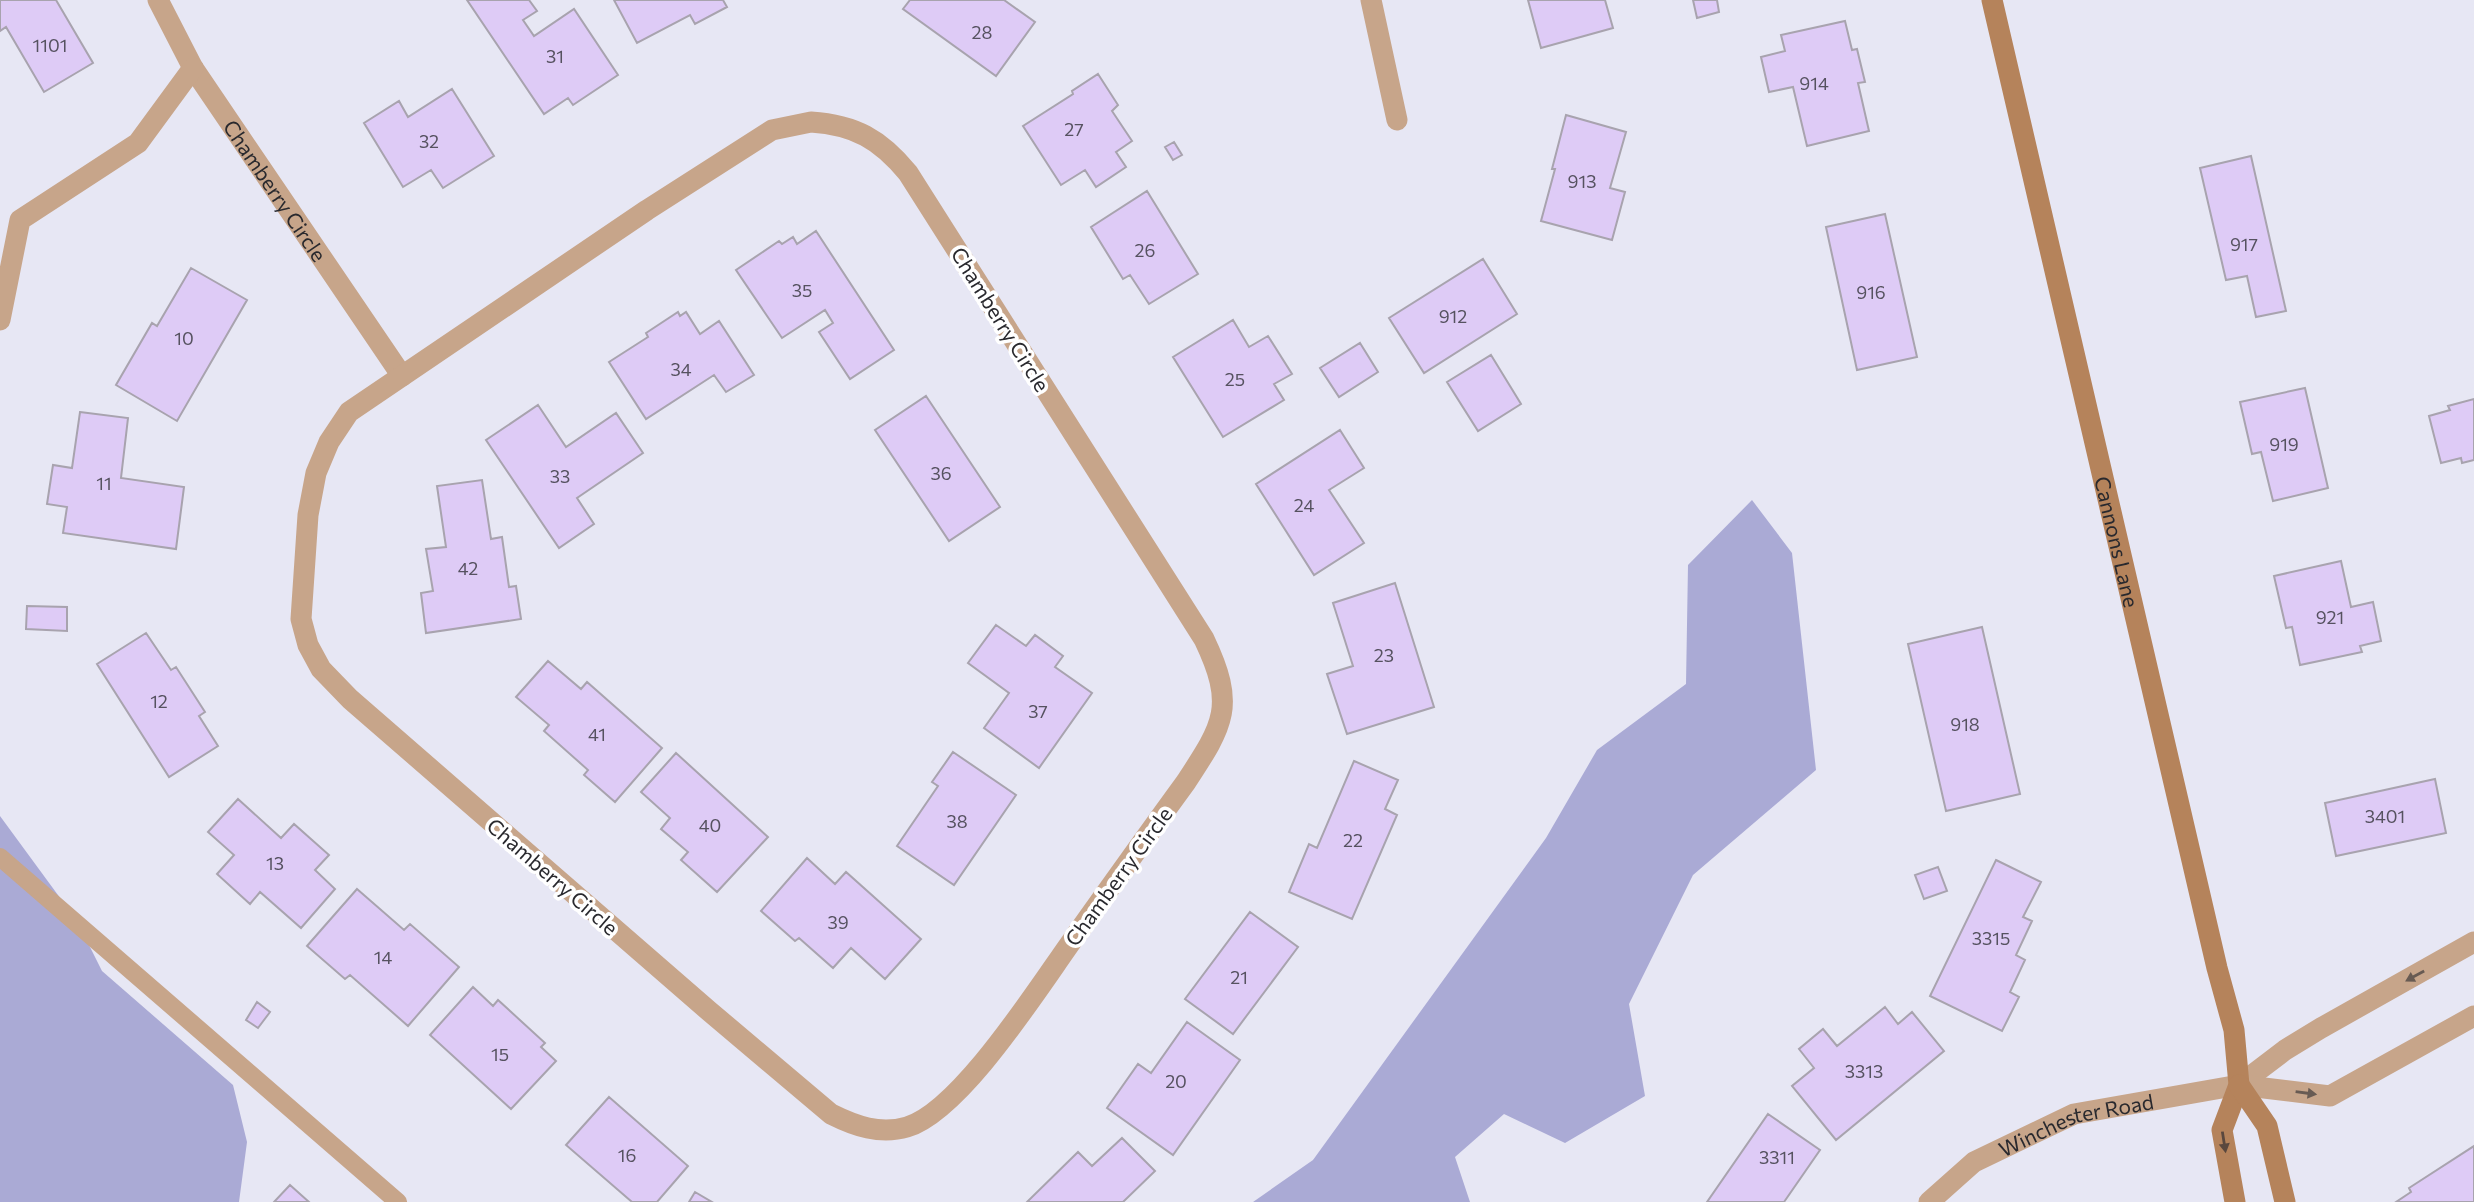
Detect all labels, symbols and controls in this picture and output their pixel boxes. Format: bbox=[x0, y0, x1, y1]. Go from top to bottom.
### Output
house number: 28 bbox=[972, 21, 993, 43]
house number: 1101 bbox=[33, 34, 67, 56]
house number: 31 bbox=[546, 45, 564, 67]
house number: 914 bbox=[1799, 72, 1829, 94]
street label: Chamberry Circle bbox=[219, 115, 333, 266]
house number: 27 bbox=[1064, 118, 1084, 140]
house number: 32 bbox=[419, 130, 439, 152]
house number: 913 bbox=[1568, 170, 1596, 192]
house number: 917 bbox=[2230, 233, 2258, 255]
house number: 26 bbox=[1135, 239, 1155, 261]
street label: Chamberry Circle bbox=[947, 242, 1055, 396]
house number: 35 bbox=[792, 279, 812, 301]
house number: 916 bbox=[1856, 281, 1886, 303]
house number: 912 bbox=[1439, 305, 1467, 327]
house number: 10 bbox=[174, 327, 194, 349]
house number: 34 bbox=[670, 358, 692, 380]
house number: 25 bbox=[1225, 368, 1245, 390]
house number: 919 bbox=[2269, 433, 2299, 455]
house number: 36 bbox=[930, 462, 952, 484]
house number: 33 bbox=[550, 465, 570, 487]
house number: 11 bbox=[96, 472, 112, 494]
street label: Cannons Lane bbox=[2091, 474, 2145, 610]
house number: 24 bbox=[1294, 494, 1314, 516]
house number: 42 bbox=[458, 557, 478, 579]
house number: 921 bbox=[2316, 606, 2344, 628]
house number: 23 bbox=[1374, 644, 1394, 666]
house number: 12 bbox=[150, 690, 168, 712]
house number: 37 bbox=[1028, 700, 1048, 722]
house number: 918 bbox=[1950, 713, 1980, 735]
house number: 41 bbox=[588, 723, 606, 745]
street label: Chamberry Circle bbox=[1059, 802, 1177, 950]
house number: 3401 bbox=[2365, 805, 2405, 827]
house number: 38 bbox=[946, 810, 968, 832]
street label: Chamberry Circle bbox=[482, 812, 624, 940]
house number: 40 bbox=[699, 814, 721, 836]
house number: 22 bbox=[1343, 829, 1363, 851]
house number: 13 bbox=[266, 852, 284, 874]
house number: 39 bbox=[827, 911, 849, 933]
house number: 3315 bbox=[1972, 927, 2010, 949]
house number: 14 bbox=[374, 946, 392, 968]
house number: 21 bbox=[1230, 966, 1248, 988]
one-way arrow bbox=[2405, 970, 2425, 981]
house number: 15 bbox=[491, 1043, 509, 1065]
house number: 3313 bbox=[1845, 1060, 1883, 1082]
house number: 20 bbox=[1165, 1070, 1187, 1092]
one-way arrow bbox=[2295, 1087, 2317, 1098]
street label: Winchester Road bbox=[1994, 1088, 2155, 1161]
one-way arrow bbox=[2219, 1131, 2230, 1153]
house number: 16 bbox=[618, 1144, 636, 1166]
house number: 3311 bbox=[1759, 1146, 1795, 1168]

